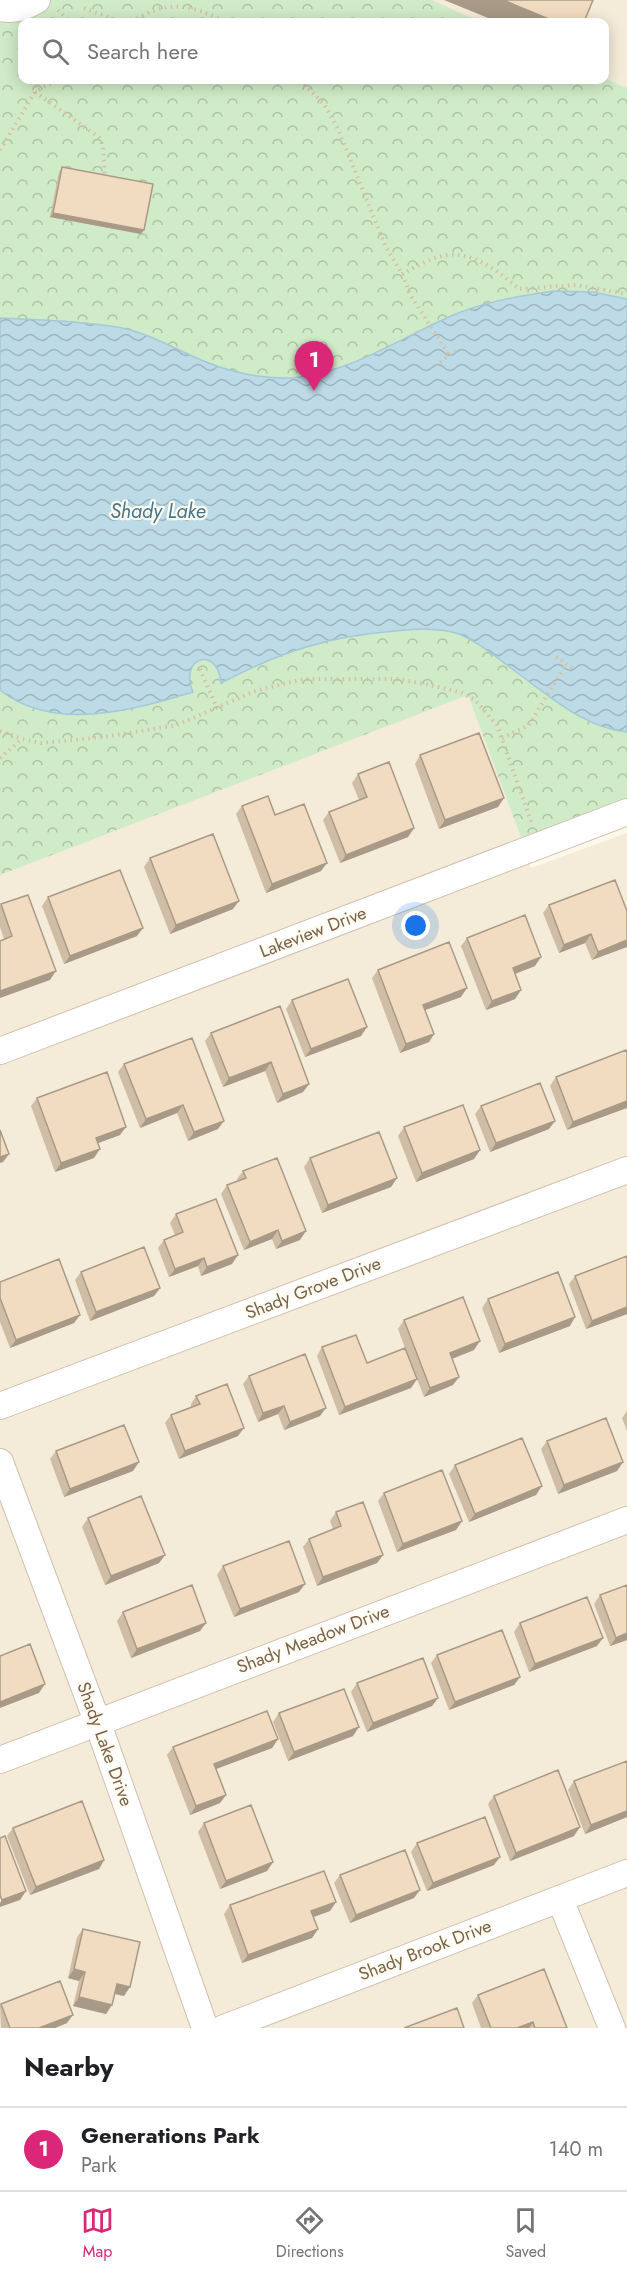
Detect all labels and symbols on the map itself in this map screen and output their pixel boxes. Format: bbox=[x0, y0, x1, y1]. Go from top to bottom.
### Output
pin: 1 bbox=[294, 342, 334, 391]
water label: Shady Lake bbox=[110, 497, 206, 526]
street label: Lakeview Drive bbox=[256, 900, 370, 964]
your location bbox=[401, 911, 430, 940]
street label: Shady Grove Drive bbox=[241, 1250, 385, 1326]
street label: Shady Meadow Drive bbox=[233, 1598, 393, 1680]
street label: Shady Lake Drive bbox=[70, 1678, 140, 1810]
street label: Shady Brook Drive bbox=[355, 1913, 495, 1987]

